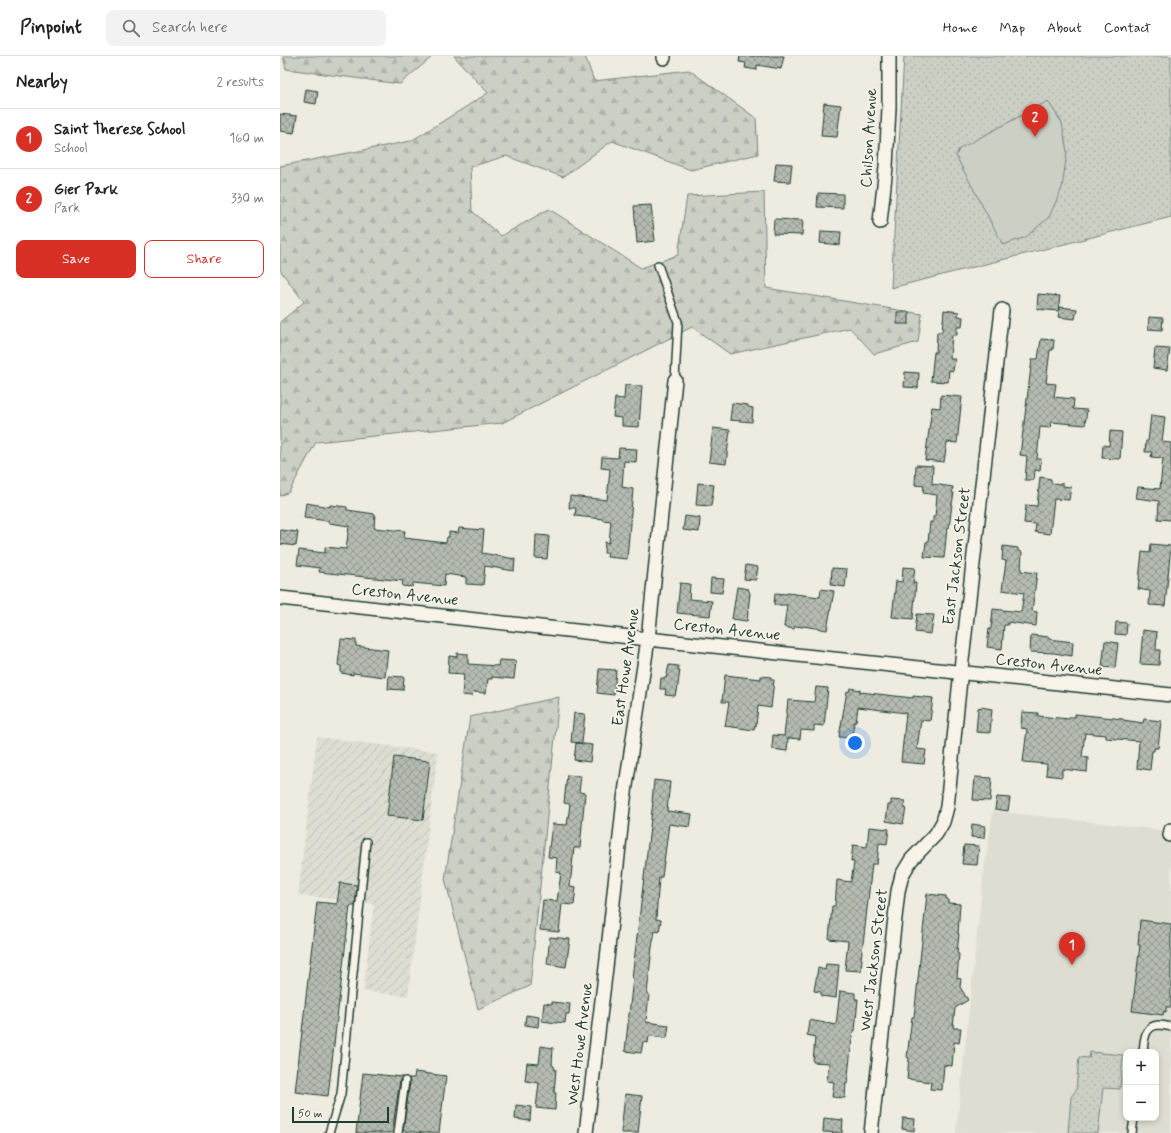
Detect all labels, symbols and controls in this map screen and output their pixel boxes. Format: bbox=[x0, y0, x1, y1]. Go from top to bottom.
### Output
search box bbox=[106, 10, 386, 46]
text: Pinpoint bbox=[20, 15, 82, 40]
icon: search bbox=[120, 17, 142, 39]
text: Search here bbox=[152, 18, 228, 38]
text: Home bbox=[943, 19, 977, 37]
text: Map bbox=[999, 19, 1025, 37]
text: About bbox=[1047, 19, 1082, 37]
text: Contact bbox=[1104, 19, 1151, 37]
text: Nearby bbox=[16, 71, 68, 93]
text: 2 results bbox=[217, 74, 264, 91]
street label: Chilson Avenue bbox=[856, 87, 882, 188]
pin: 2 bbox=[1022, 104, 1048, 137]
text: Saint Therese School bbox=[54, 120, 185, 140]
text: 1 bbox=[26, 130, 32, 147]
text: 160 m bbox=[229, 130, 264, 147]
text: School bbox=[54, 140, 88, 157]
text: Gier Park bbox=[54, 180, 118, 200]
text: 2 bbox=[26, 190, 32, 207]
text: 330 m bbox=[231, 190, 264, 207]
text: Park bbox=[54, 200, 80, 217]
button: Save bbox=[16, 240, 136, 278]
button: Share bbox=[144, 240, 264, 278]
street label: East Jackson Street bbox=[938, 485, 976, 626]
street label: Creston Avenue bbox=[350, 579, 460, 611]
street label: East Howe Avenue bbox=[607, 606, 645, 728]
street label: Creston Avenue bbox=[672, 614, 782, 646]
street label: Creston Avenue bbox=[994, 649, 1104, 681]
your location bbox=[845, 733, 865, 753]
street label: West Jackson Street bbox=[855, 887, 893, 1032]
pin: 1 bbox=[1059, 932, 1085, 965]
street label: West Howe Avenue bbox=[562, 981, 598, 1107]
map controls bbox=[1123, 1049, 1159, 1121]
button: + bbox=[1123, 1049, 1159, 1085]
button: − bbox=[1123, 1085, 1159, 1121]
scale bar bbox=[292, 1105, 389, 1124]
text: 50 m bbox=[298, 1107, 323, 1121]

